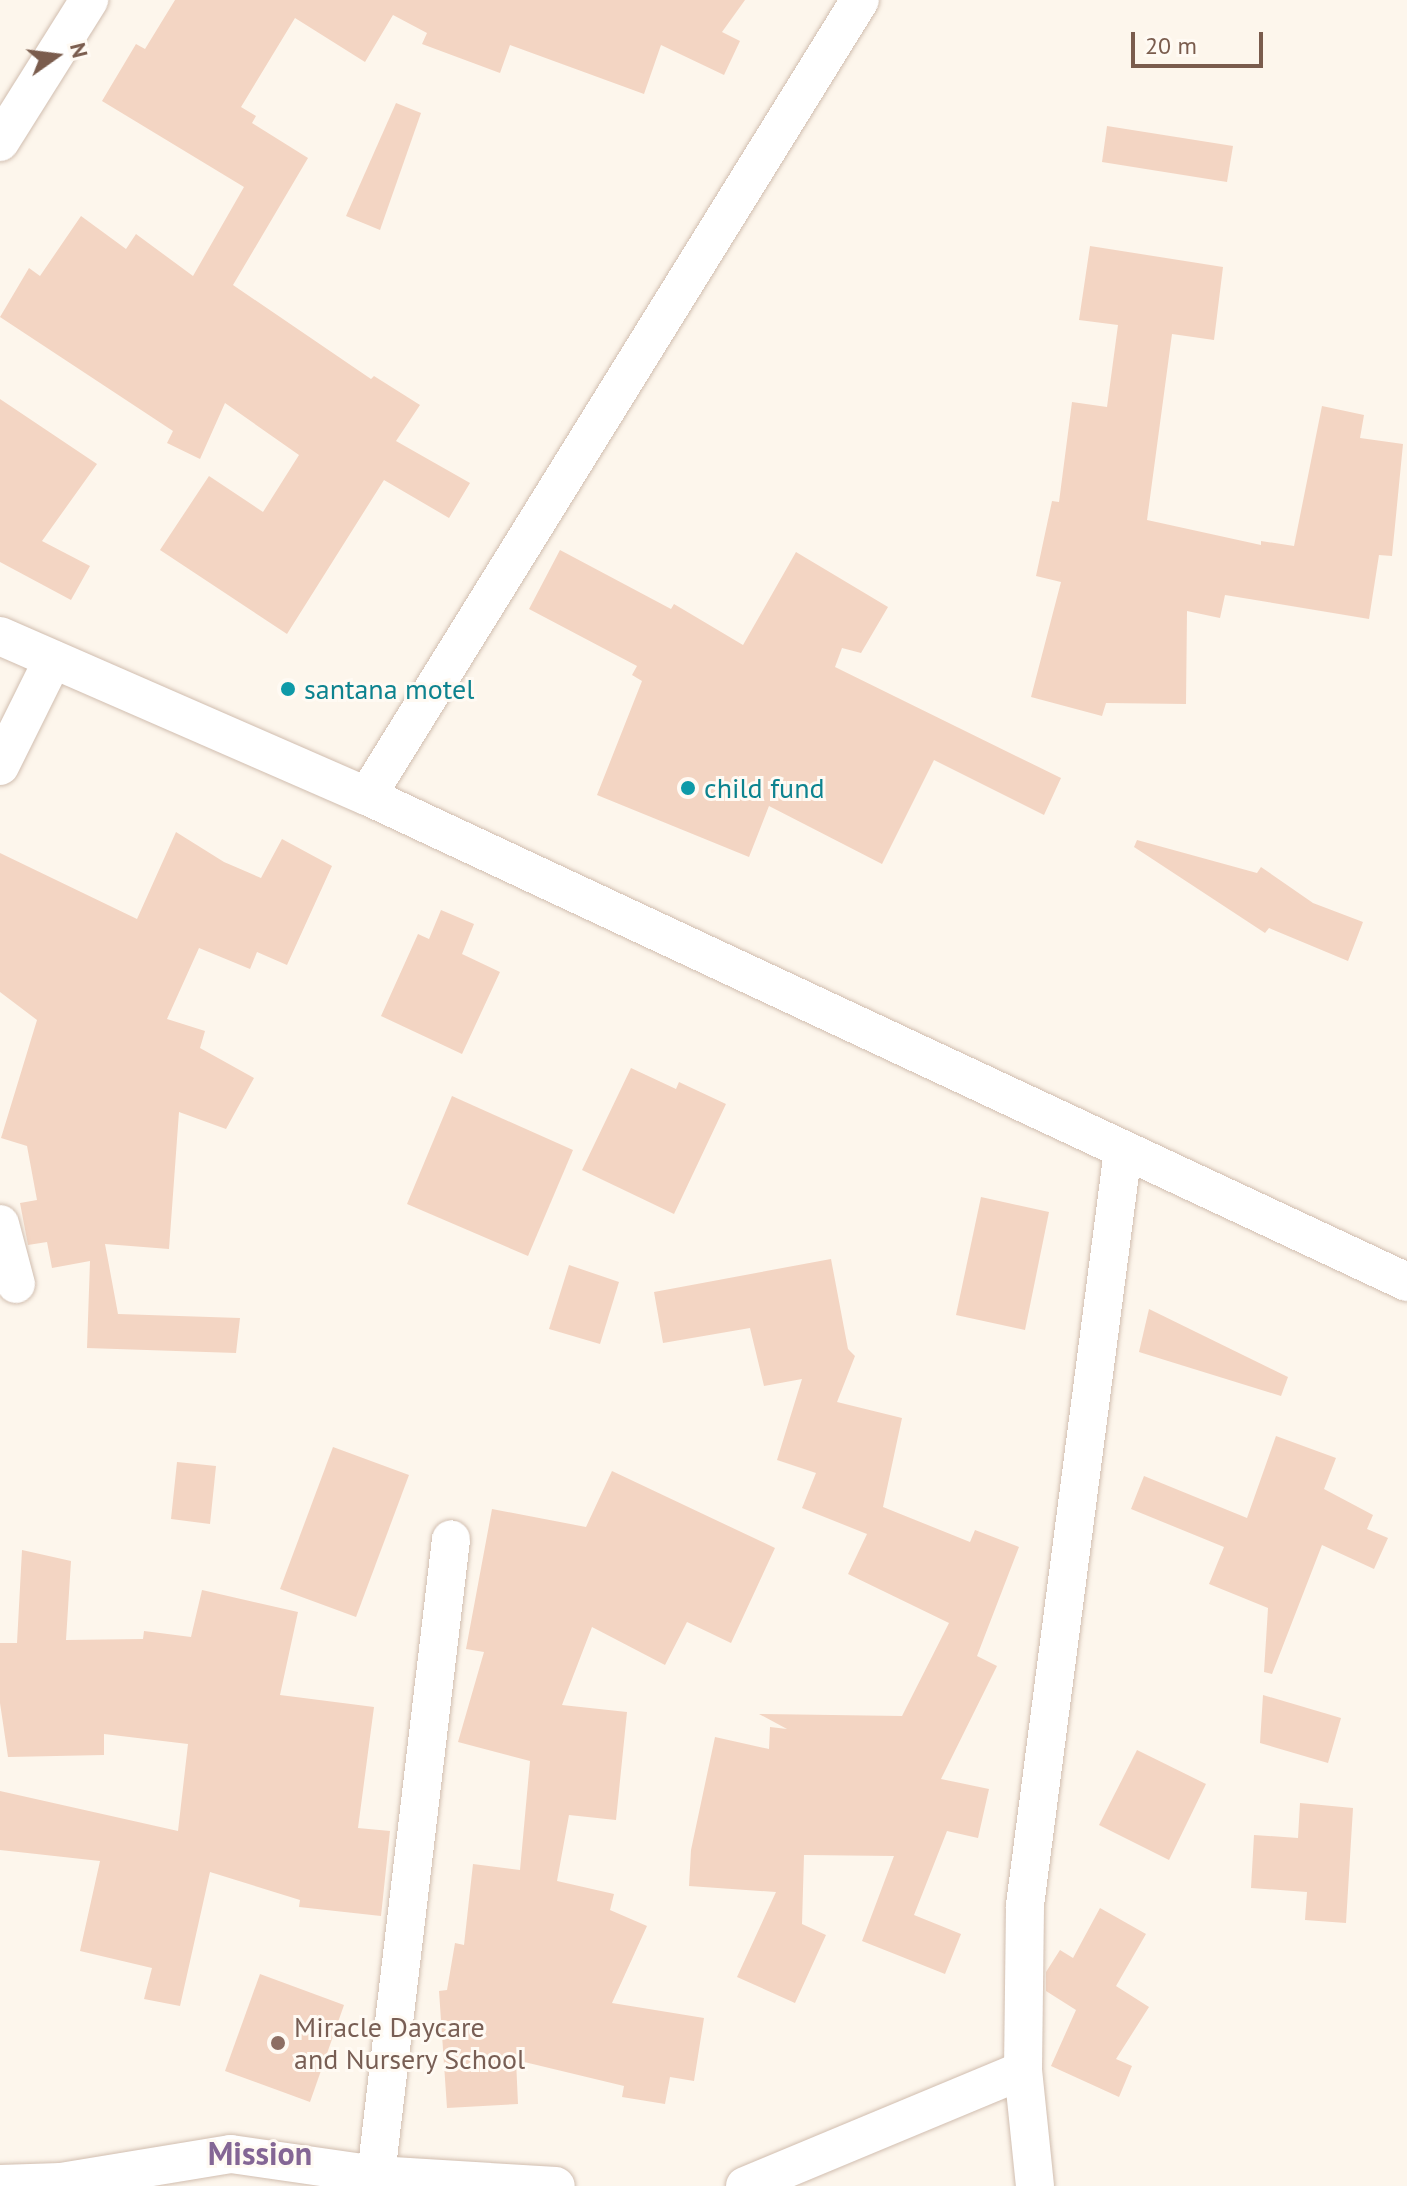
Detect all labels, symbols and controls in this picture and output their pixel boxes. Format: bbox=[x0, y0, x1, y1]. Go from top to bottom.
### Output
north arrow bbox=[16, 16, 96, 96]
scale bar bbox=[1135, 16, 1267, 66]
text: 20 m bbox=[1145, 30, 1197, 61]
text: N bbox=[64, 40, 95, 61]
place label: santana motel bbox=[304, 672, 474, 706]
marker: santana motel bbox=[279, 680, 297, 698]
place label: child fund bbox=[704, 771, 825, 805]
marker: child fund bbox=[679, 779, 697, 797]
place label: Miracle Daycare and Nursery School bbox=[294, 2010, 526, 2076]
marker: Miracle Daycare and Nursery School bbox=[269, 2034, 287, 2052]
district label: Mission bbox=[208, 2134, 312, 2172]

